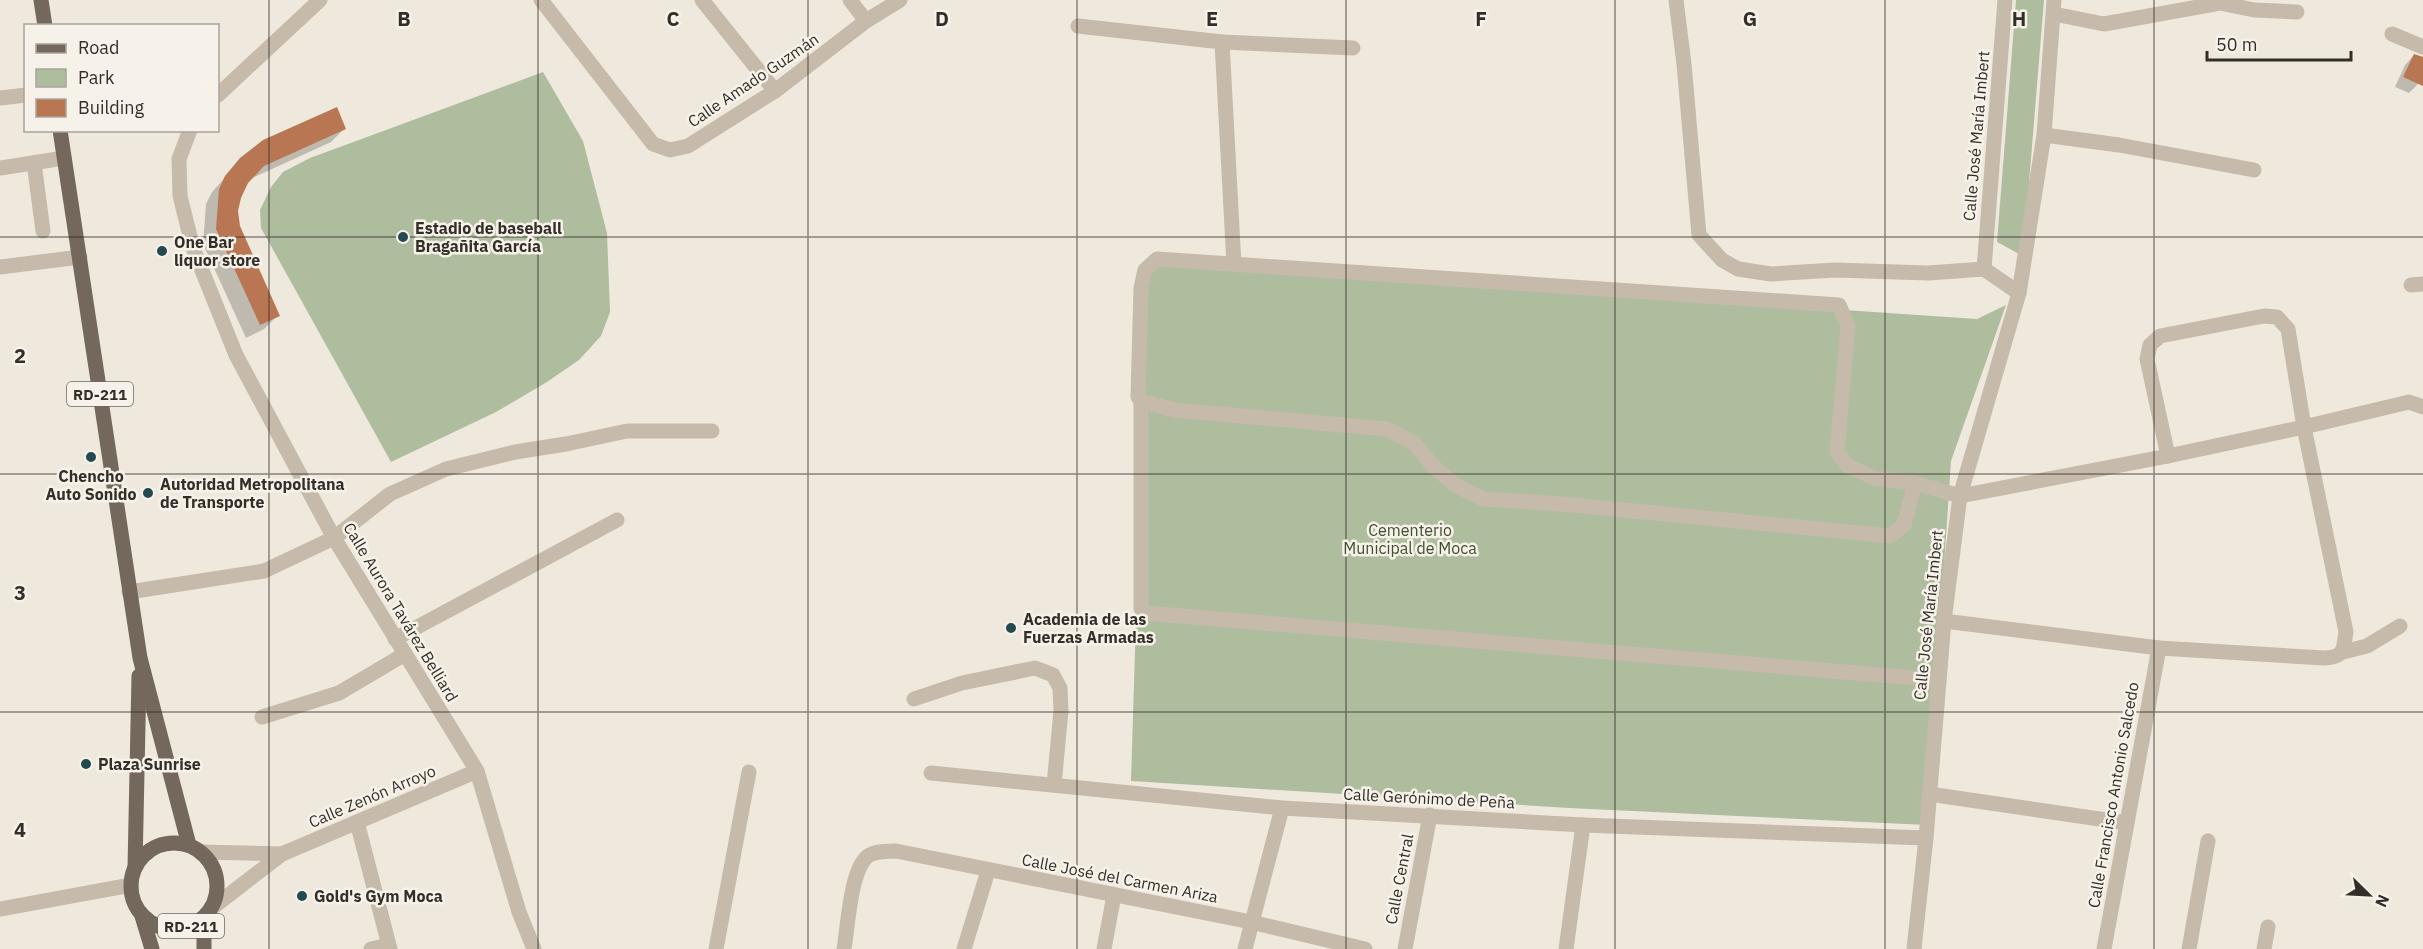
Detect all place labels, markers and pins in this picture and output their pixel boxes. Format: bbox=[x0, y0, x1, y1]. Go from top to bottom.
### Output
place label: Estadio de baseball Bragañita García bbox=[415, 218, 562, 256]
marker: Estadio de baseball Bragañita García bbox=[396, 230, 410, 244]
place label: One Bar liquor store bbox=[174, 232, 260, 270]
marker: One Bar liquor store bbox=[155, 244, 169, 258]
marker: Chencho Auto Sonido bbox=[84, 450, 98, 464]
place label: Chencho Auto Sonido bbox=[45, 466, 137, 504]
place label: Autoridad Metropolitana de Transporte bbox=[160, 474, 345, 512]
marker: Autoridad Metropolitana de Transporte bbox=[141, 486, 155, 500]
place label: Academia de las Fuerzas Armadas bbox=[1023, 609, 1154, 647]
marker: Academia de las Fuerzas Armadas bbox=[1004, 621, 1018, 635]
place label: Plaza Sunrise bbox=[98, 754, 201, 774]
marker: Plaza Sunrise bbox=[79, 757, 93, 771]
place label: Gold's Gym Moca bbox=[314, 886, 443, 906]
marker: Gold's Gym Moca bbox=[295, 889, 309, 903]

